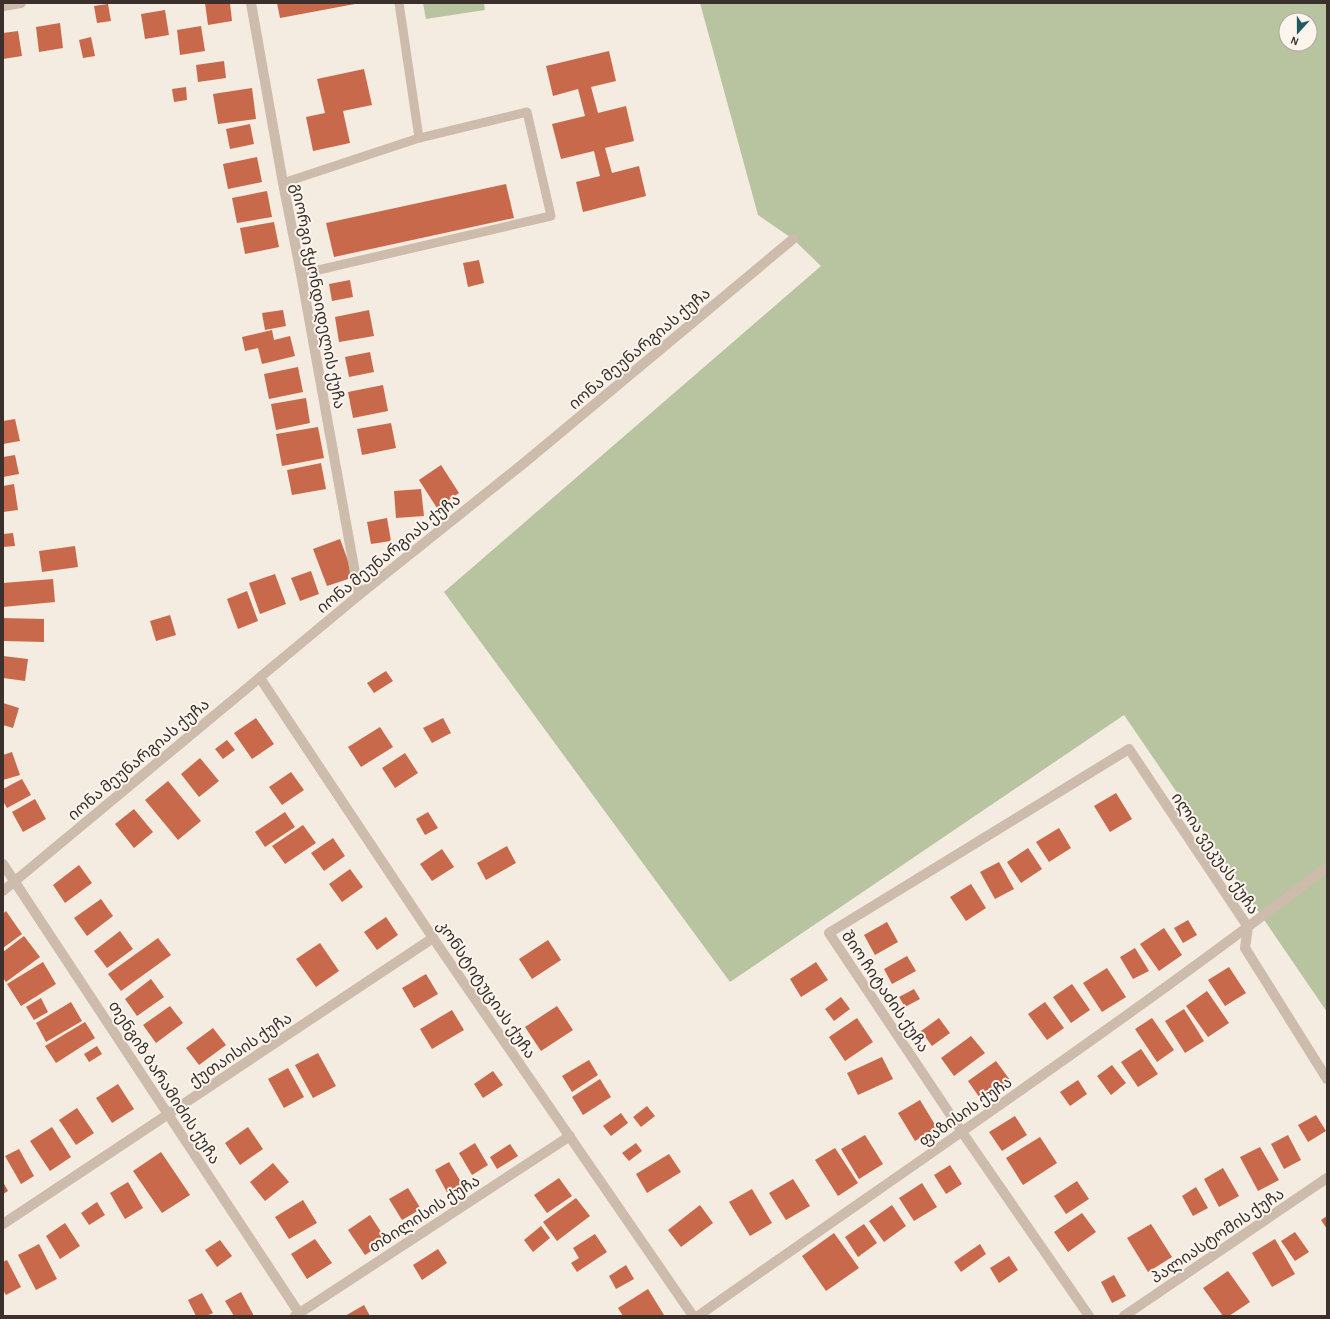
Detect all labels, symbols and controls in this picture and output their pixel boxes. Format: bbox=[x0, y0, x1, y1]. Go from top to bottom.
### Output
north arrow bbox=[1278, 12, 1318, 52]
text: N bbox=[1289, 34, 1300, 47]
street label: გიორგი ჭყონდიდელის ქუჩა bbox=[286, 182, 348, 411]
street label: იონა მეუნარგიას ქუჩა bbox=[566, 285, 714, 413]
street label: იონა მეუნარგიას ქუჩა bbox=[314, 491, 464, 617]
street label: იონა მეუნარგიას ქუჩა bbox=[65, 696, 213, 824]
street label: ილია ვეკუას ქუჩა bbox=[1167, 790, 1262, 918]
street label: კონსტიტუციას ქუჩა bbox=[433, 918, 538, 1062]
street label: შიო ჩიტაძის ქუჩა bbox=[838, 928, 932, 1056]
street label: თენგიზ ბარამიძის ქუჩა bbox=[105, 998, 223, 1167]
street label: ქუთაისის ქუჩა bbox=[186, 1010, 295, 1091]
street label: ფაზისის ქუჩა bbox=[916, 1074, 1016, 1151]
street label: თბილისის ქუჩა bbox=[366, 1172, 484, 1257]
street label: პალიასტომის ქუჩა bbox=[1148, 1185, 1288, 1288]

